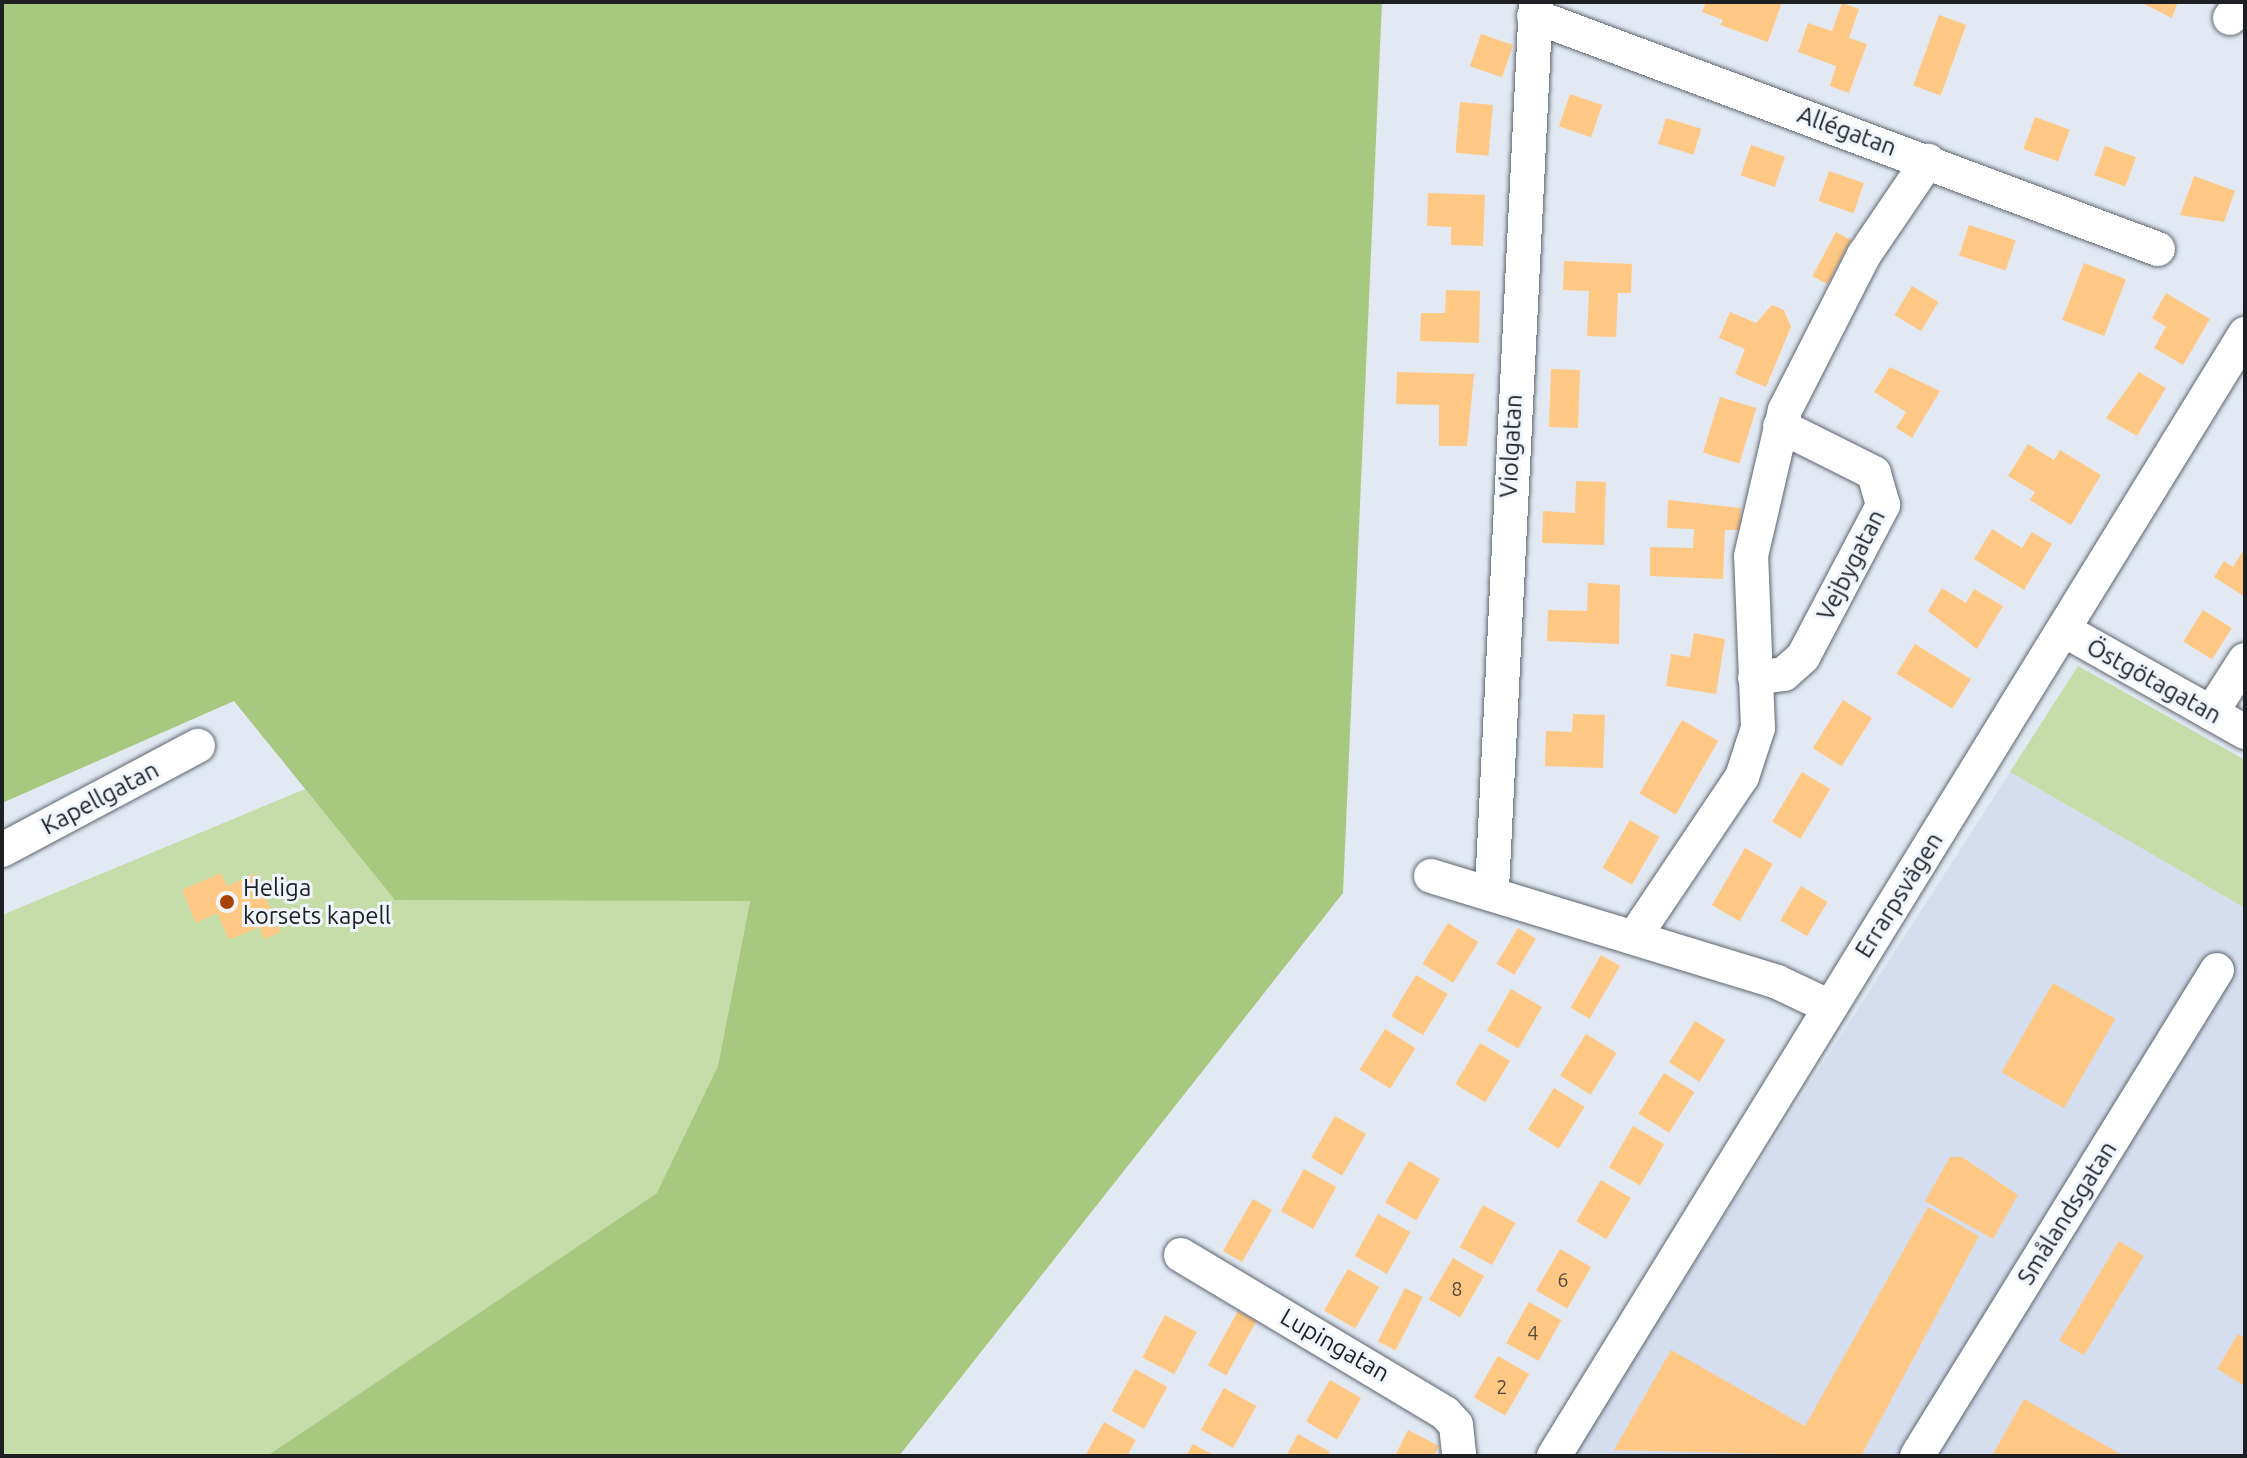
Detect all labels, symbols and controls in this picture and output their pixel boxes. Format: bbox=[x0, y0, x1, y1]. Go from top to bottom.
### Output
street label: Allégatan bbox=[1794, 100, 1900, 162]
street label: Violgatan bbox=[1494, 393, 1528, 499]
street label: Vejbygatan bbox=[1811, 505, 1891, 625]
street label: Östgötagatan bbox=[2082, 632, 2226, 730]
street label: Kapellgatan bbox=[37, 755, 163, 841]
street label: Errarpsvägen bbox=[1849, 827, 1949, 963]
place label: Heliga korsets kapell bbox=[243, 874, 391, 930]
marker: Heliga korsets kapell bbox=[218, 893, 236, 911]
street label: Smålandsgatan bbox=[2011, 1136, 2123, 1290]
house number: 6 bbox=[1557, 1267, 1569, 1291]
house number: 8 bbox=[1451, 1276, 1463, 1300]
street label: Lupingatan bbox=[1275, 1302, 1395, 1388]
house number: 4 bbox=[1527, 1320, 1539, 1344]
house number: 2 bbox=[1496, 1374, 1508, 1398]

